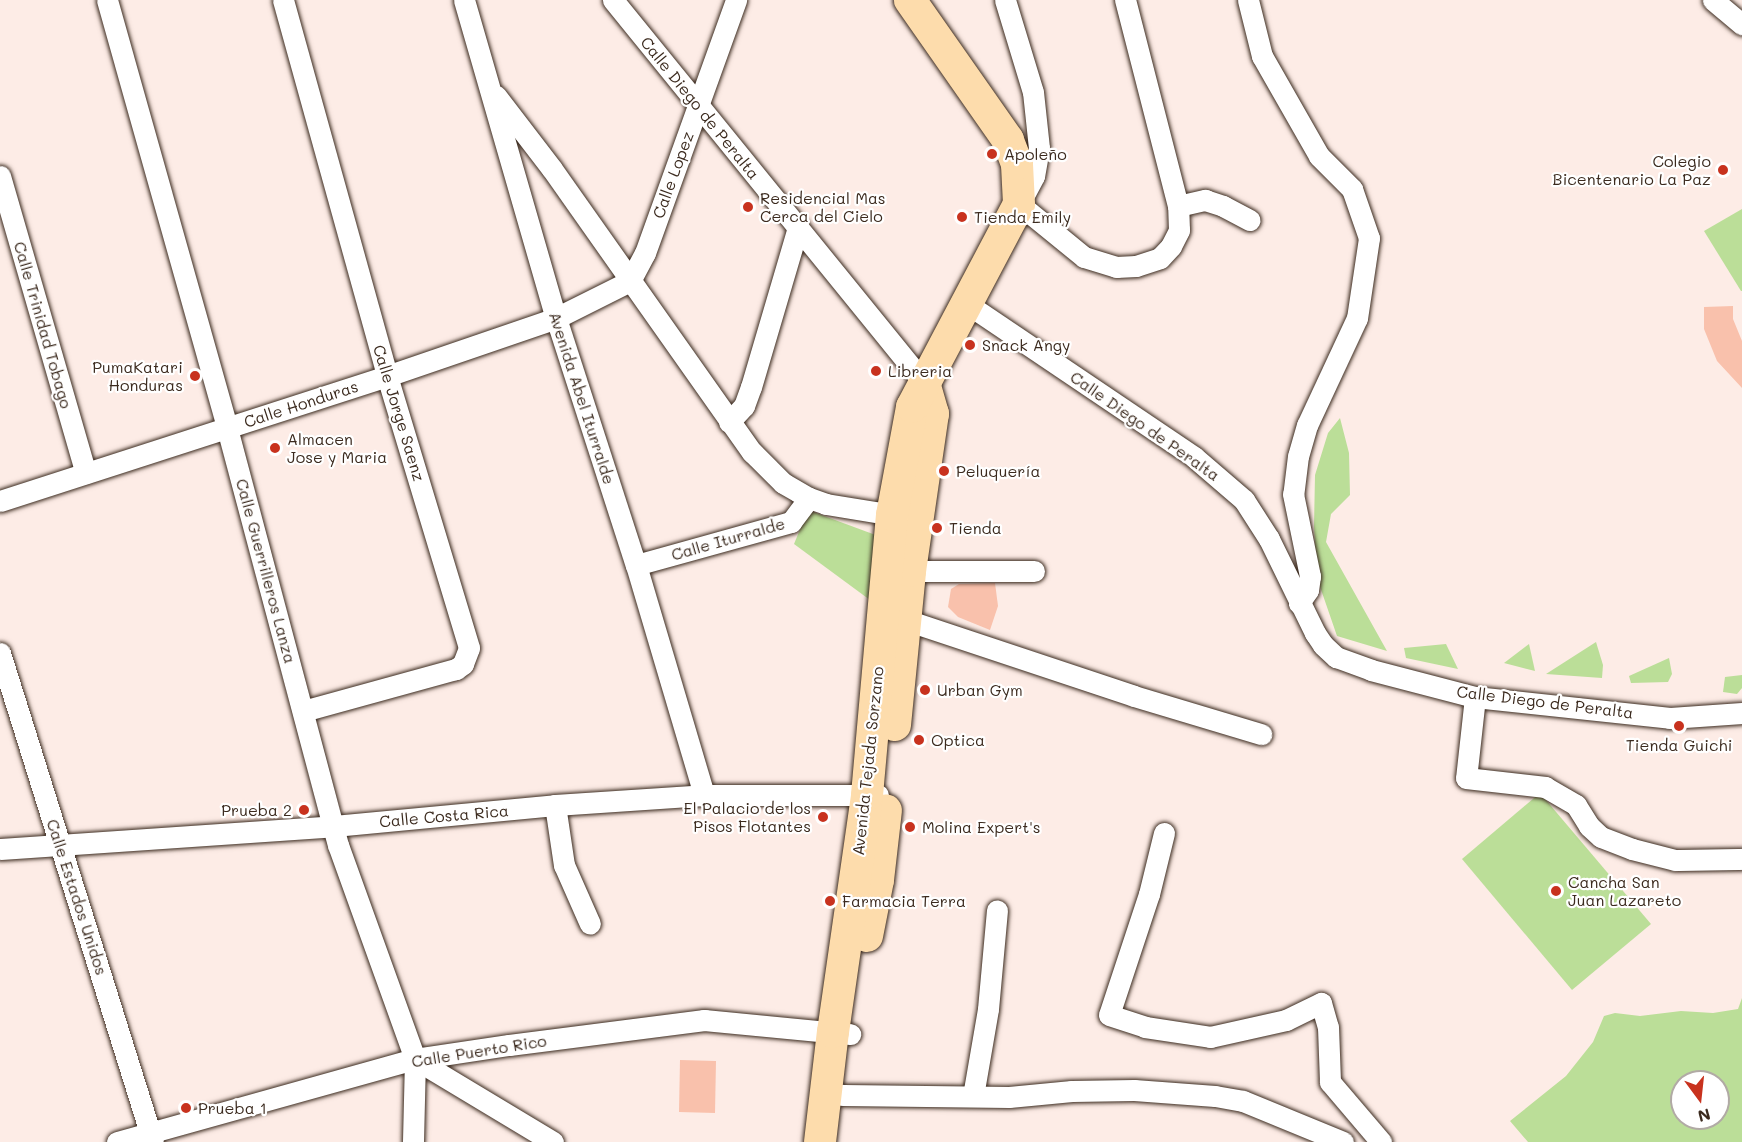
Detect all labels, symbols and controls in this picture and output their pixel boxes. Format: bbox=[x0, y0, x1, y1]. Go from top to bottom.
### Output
street label: Calle Diego de Peralta bbox=[637, 33, 763, 183]
street label: Calle Lopez bbox=[648, 129, 698, 221]
place label: Apoleño bbox=[1004, 144, 1067, 164]
marker: Apoleño bbox=[985, 147, 999, 161]
place label: Colegio Bicentenario La Paz bbox=[1553, 151, 1711, 189]
marker: Colegio Bicentenario La Paz bbox=[1716, 163, 1730, 177]
place label: Residencial Mas Cerca del Cielo bbox=[760, 188, 886, 226]
marker: Residencial Mas Cerca del Cielo bbox=[741, 200, 755, 214]
place label: Tienda Emily bbox=[974, 207, 1071, 227]
marker: Tienda Emily bbox=[955, 210, 969, 224]
street label: Calle Trinidad Tobago bbox=[10, 239, 76, 411]
street label: Avenida Abel Iturralde bbox=[545, 309, 619, 487]
place label: Snack Angy bbox=[982, 335, 1070, 355]
marker: Snack Angy bbox=[963, 338, 977, 352]
street label: Calle Jorge Saenz bbox=[369, 342, 429, 484]
place label: PumaKatari Honduras bbox=[92, 357, 183, 395]
place label: Libreria bbox=[888, 361, 952, 381]
marker: Libreria bbox=[869, 364, 883, 378]
street label: Calle Diego de Peralta bbox=[1067, 367, 1223, 485]
marker: PumaKatari Honduras bbox=[188, 369, 202, 383]
street label: Calle Honduras bbox=[242, 377, 360, 431]
place label: Almacen Jose y Maria bbox=[287, 429, 387, 467]
marker: Almacen Jose y Maria bbox=[268, 441, 282, 455]
place label: Peluquería bbox=[956, 461, 1040, 481]
marker: Peluquería bbox=[937, 464, 951, 478]
street label: Calle Guerrilleros Lanza bbox=[232, 477, 300, 665]
street label: Calle Iturralde bbox=[669, 514, 787, 564]
place label: Tienda bbox=[949, 518, 1002, 538]
marker: Tienda bbox=[930, 521, 944, 535]
street label: Avenida Tejada Sorzano bbox=[849, 666, 887, 856]
place label: Urban Gym bbox=[937, 680, 1023, 700]
street label: Calle Diego de Peralta bbox=[1455, 682, 1635, 722]
marker: Urban Gym bbox=[918, 683, 932, 697]
marker: Tienda Guichi bbox=[1672, 719, 1686, 733]
place label: Optica bbox=[931, 730, 985, 750]
marker: Optica bbox=[912, 733, 926, 747]
place label: Tienda Guichi bbox=[1626, 735, 1732, 755]
place label: El Palacio de los Pisos Flotantes bbox=[684, 798, 811, 836]
place label: Prueba 2 bbox=[221, 800, 292, 820]
street label: Calle Costa Rica bbox=[379, 801, 509, 831]
marker: Prueba 2 bbox=[297, 803, 311, 817]
marker: El Palacio de los Pisos Flotantes bbox=[816, 810, 830, 824]
street label: Calle Estados Unidos bbox=[43, 817, 111, 977]
place label: Molina Expert's bbox=[922, 817, 1041, 837]
marker: Molina Expert's bbox=[903, 820, 917, 834]
place label: Cancha San Juan Lazareto bbox=[1568, 872, 1681, 910]
marker: Cancha San Juan Lazareto bbox=[1549, 884, 1563, 898]
place label: Farmacia Terra bbox=[842, 891, 966, 911]
marker: Farmacia Terra bbox=[823, 894, 837, 908]
street label: Calle Puerto Rico bbox=[410, 1031, 548, 1071]
north arrow bbox=[1670, 1070, 1730, 1130]
place label: Prueba 1 bbox=[198, 1098, 267, 1118]
marker: Prueba 1 bbox=[179, 1101, 193, 1115]
text: N bbox=[1696, 1104, 1713, 1128]

